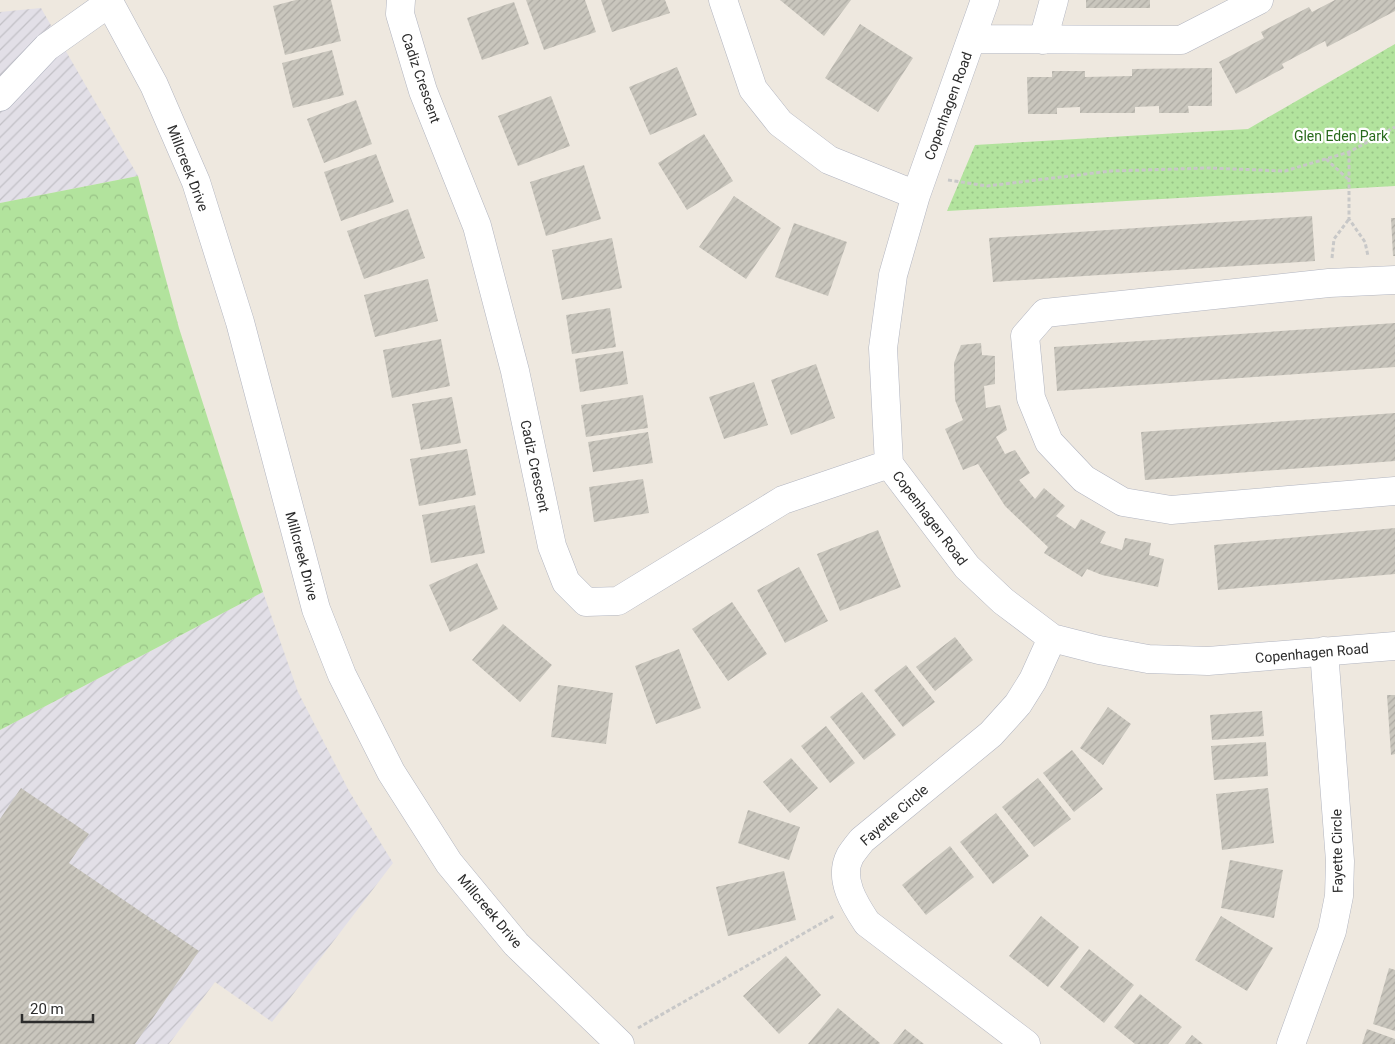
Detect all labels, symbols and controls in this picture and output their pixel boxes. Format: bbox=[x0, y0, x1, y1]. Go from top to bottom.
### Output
street label: Cadiz Crescent bbox=[398, 31, 444, 125]
street label: Copenhagen Road bbox=[921, 50, 975, 162]
street label: Millcreek Drive bbox=[164, 123, 212, 213]
park label: Glen Eden Park bbox=[1294, 128, 1389, 144]
street label: Cadiz Crescent bbox=[517, 418, 553, 514]
street label: Copenhagen Road bbox=[889, 468, 971, 568]
street label: Millcreek Drive bbox=[282, 510, 322, 602]
street label: Copenhagen Road bbox=[1254, 640, 1370, 666]
street label: Fayette Circle bbox=[857, 781, 931, 849]
street label: Fayette Circle bbox=[1328, 809, 1346, 893]
street label: Millcreek Drive bbox=[455, 871, 525, 951]
scale bar bbox=[22, 992, 94, 1024]
text: 20 m bbox=[30, 1000, 64, 1018]

